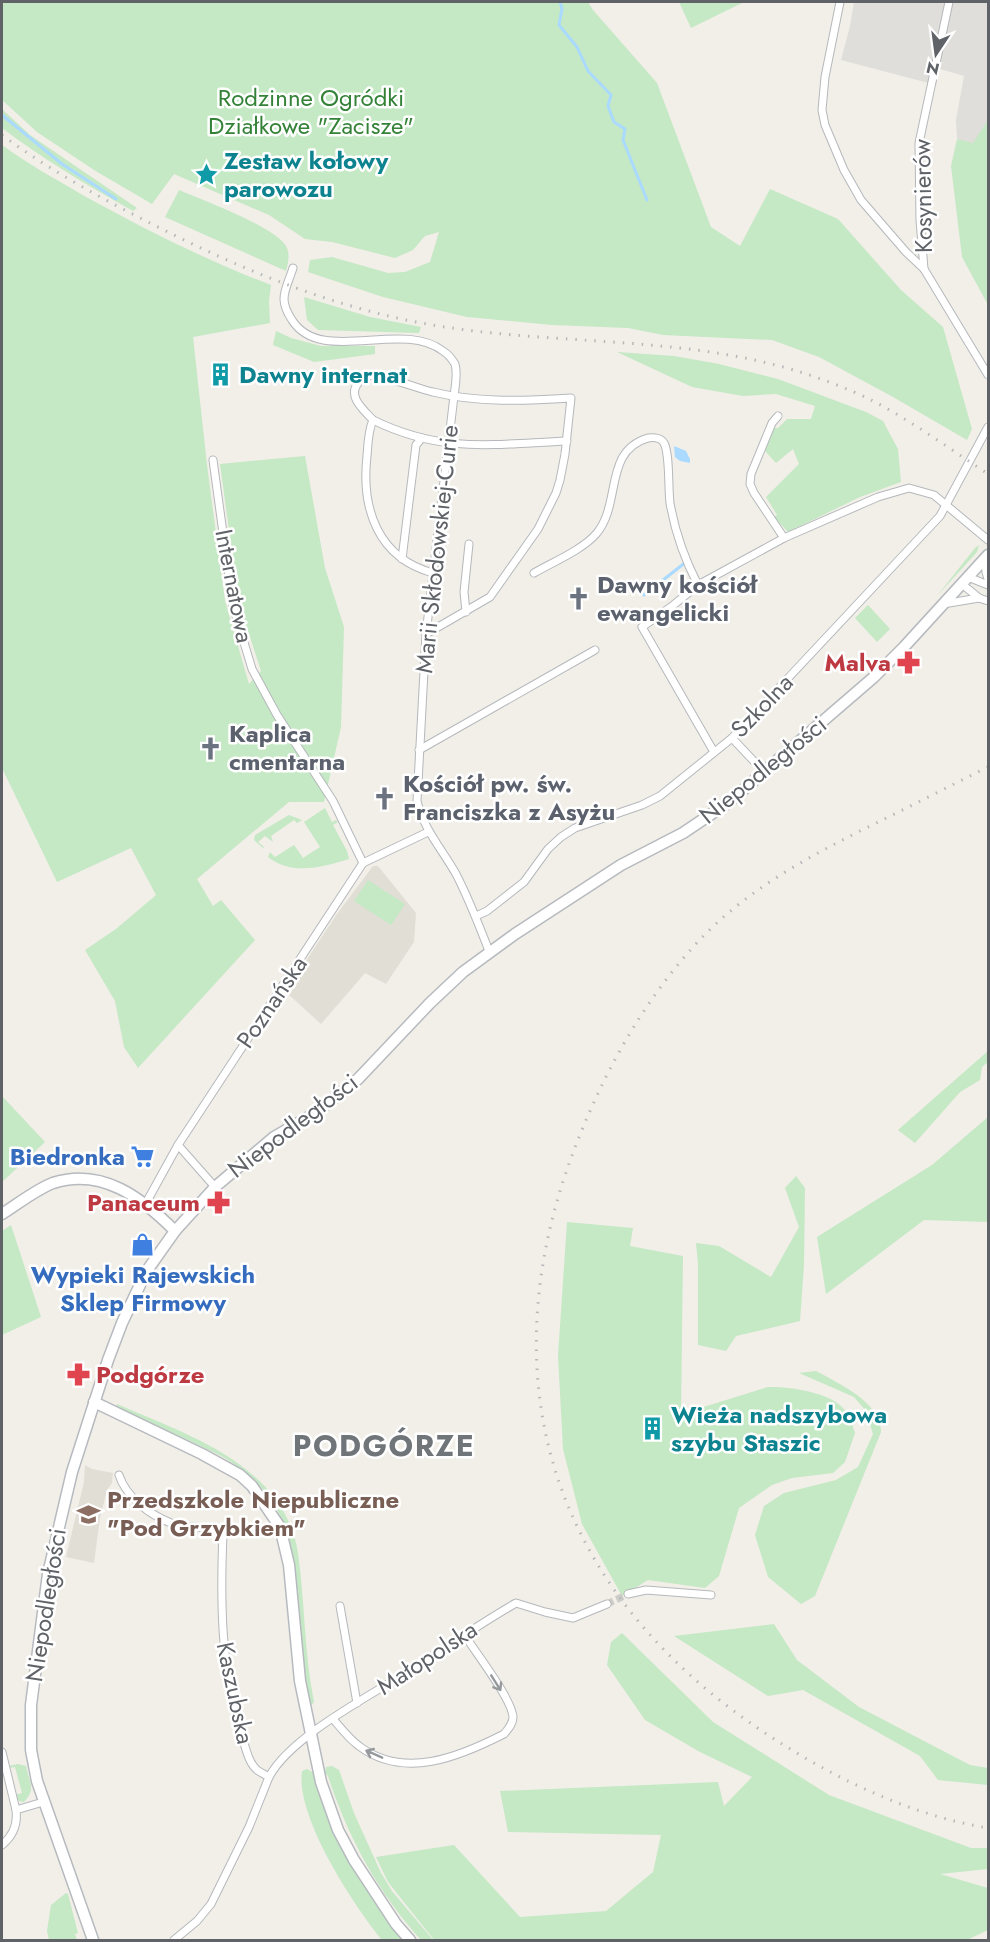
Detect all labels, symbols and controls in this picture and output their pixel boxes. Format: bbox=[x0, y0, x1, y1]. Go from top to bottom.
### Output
north arrow bbox=[906, 24, 966, 84]
text: N bbox=[924, 55, 942, 81]
park label: Rodzinne Ogródki Działkowe "Zacisze" bbox=[208, 80, 414, 143]
street label: Kosynierów bbox=[904, 138, 941, 253]
place label: Zestaw kołowy parowozu bbox=[224, 143, 389, 206]
place icon: Zestaw kołowy parowozu bbox=[193, 162, 219, 188]
place label: Dawny internat bbox=[239, 357, 407, 392]
building icon: Dawny internat bbox=[208, 362, 234, 388]
street label: Marii Skłodowskiej-Curie bbox=[406, 423, 467, 675]
street label: Internatowa bbox=[206, 526, 263, 646]
place label: Dawny kościół ewangelicki bbox=[597, 567, 758, 630]
church icon: Dawny kościół ewangelicki bbox=[566, 586, 592, 612]
place label: Malva bbox=[825, 645, 891, 680]
pharmacy icon: Malva bbox=[896, 650, 922, 676]
street label: Szkolna bbox=[722, 666, 801, 746]
street label: Niepodległości bbox=[691, 707, 834, 832]
place label: Kaplica cmentarna bbox=[229, 716, 345, 779]
church icon: Kaplica cmentarna bbox=[198, 735, 224, 761]
place label: Kościół pw. św. Franciszka z Asyżu bbox=[403, 766, 615, 829]
church icon: Kościół pw. św. Franciszka z Asyżu bbox=[372, 785, 398, 811]
street label: Poznańska bbox=[228, 949, 315, 1055]
street label: Niepodległości bbox=[220, 1065, 365, 1186]
place label: Biedronka bbox=[10, 1139, 125, 1174]
supermarket icon: Biedronka bbox=[130, 1144, 156, 1170]
place label: Panaceum bbox=[87, 1185, 200, 1220]
pharmacy icon: Panaceum bbox=[205, 1190, 231, 1216]
shop icon: Wypieki Rajewskich Sklep Firmowy bbox=[130, 1232, 156, 1258]
place label: Wypieki Rajewskich Sklep Firmowy bbox=[31, 1257, 255, 1320]
place label: Podgórze bbox=[96, 1357, 205, 1392]
pharmacy icon: Podgórze bbox=[65, 1362, 91, 1388]
place label: Wieża nadszybowa szybu Staszic bbox=[671, 1397, 887, 1460]
building icon: Wieża nadszybowa szybu Staszic bbox=[640, 1416, 666, 1442]
district label: PODGÓRZE bbox=[293, 1424, 475, 1467]
place label: Przedszkole Niepubliczne "Pod Grzybkiem" bbox=[107, 1482, 399, 1545]
school or university icon: Przedszkole Niepubliczne "Pod Grzybkiem" bbox=[76, 1501, 102, 1527]
street label: Niepodległości bbox=[16, 1526, 75, 1684]
street label: Małopolska bbox=[370, 1612, 484, 1703]
street label: Kaszubska bbox=[208, 1639, 263, 1747]
one-way arrow bbox=[490, 1674, 502, 1691]
one-way arrow bbox=[366, 1748, 384, 1760]

